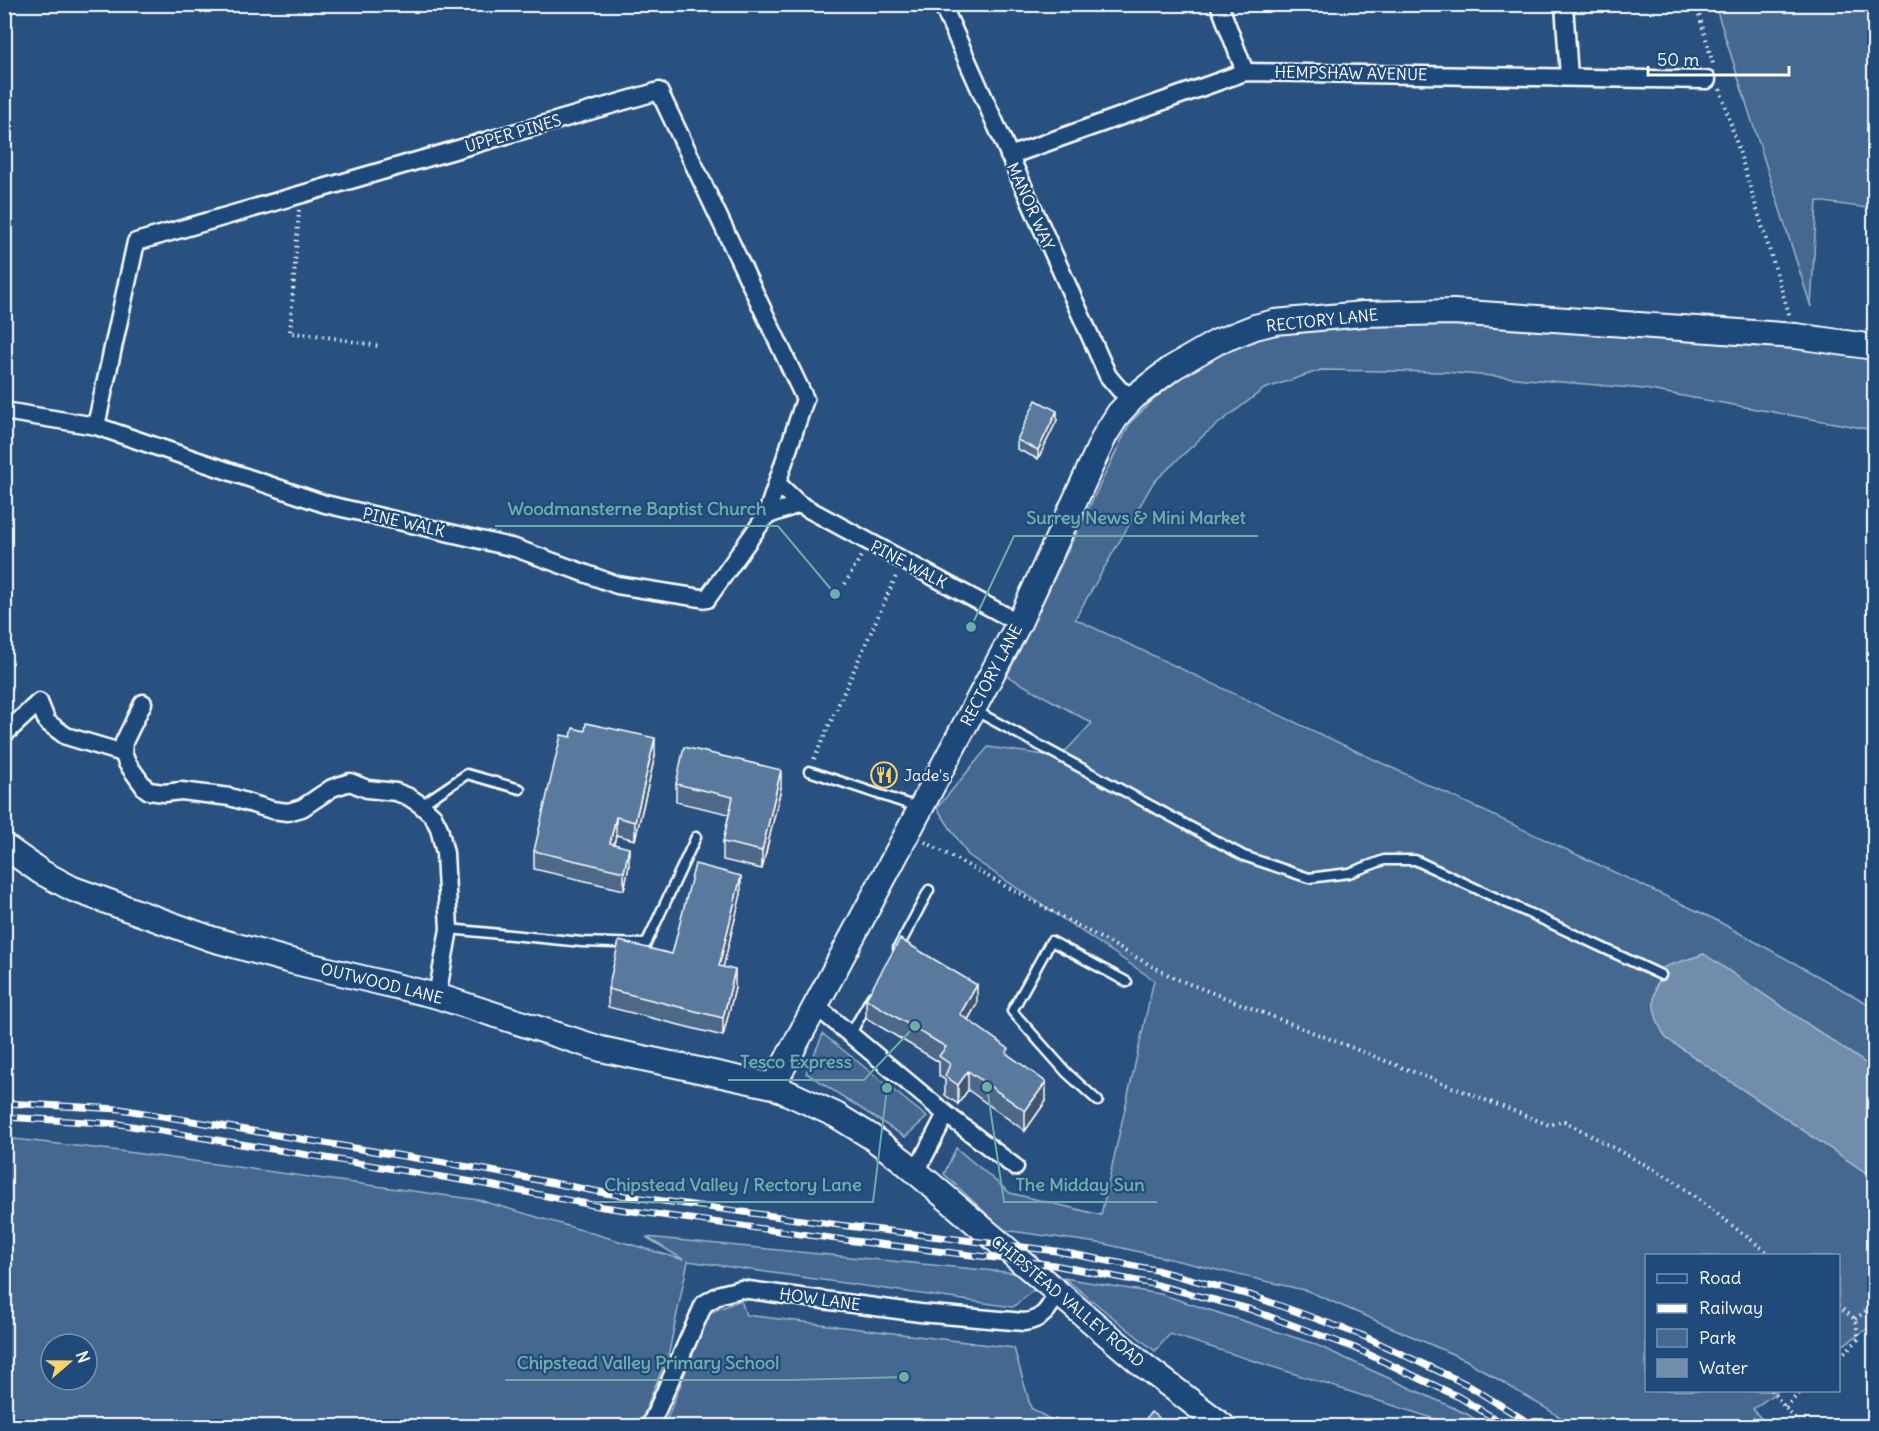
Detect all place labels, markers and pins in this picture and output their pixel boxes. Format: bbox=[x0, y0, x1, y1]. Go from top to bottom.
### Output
callout: Woodmansterne Baptist Church bbox=[495, 490, 778, 526]
callout: Surrey News & Mini Market bbox=[1014, 500, 1258, 536]
restaurant icon: Jade's bbox=[869, 760, 899, 790]
place label: Jade's bbox=[904, 765, 949, 785]
callout: Tesco Express bbox=[728, 1044, 864, 1080]
callout: Chipstead Valley / Rectory Lane bbox=[592, 1166, 873, 1202]
callout: The Midday Sun bbox=[1004, 1166, 1157, 1202]
callout: Chipstead Valley Primary School bbox=[505, 1344, 791, 1380]

